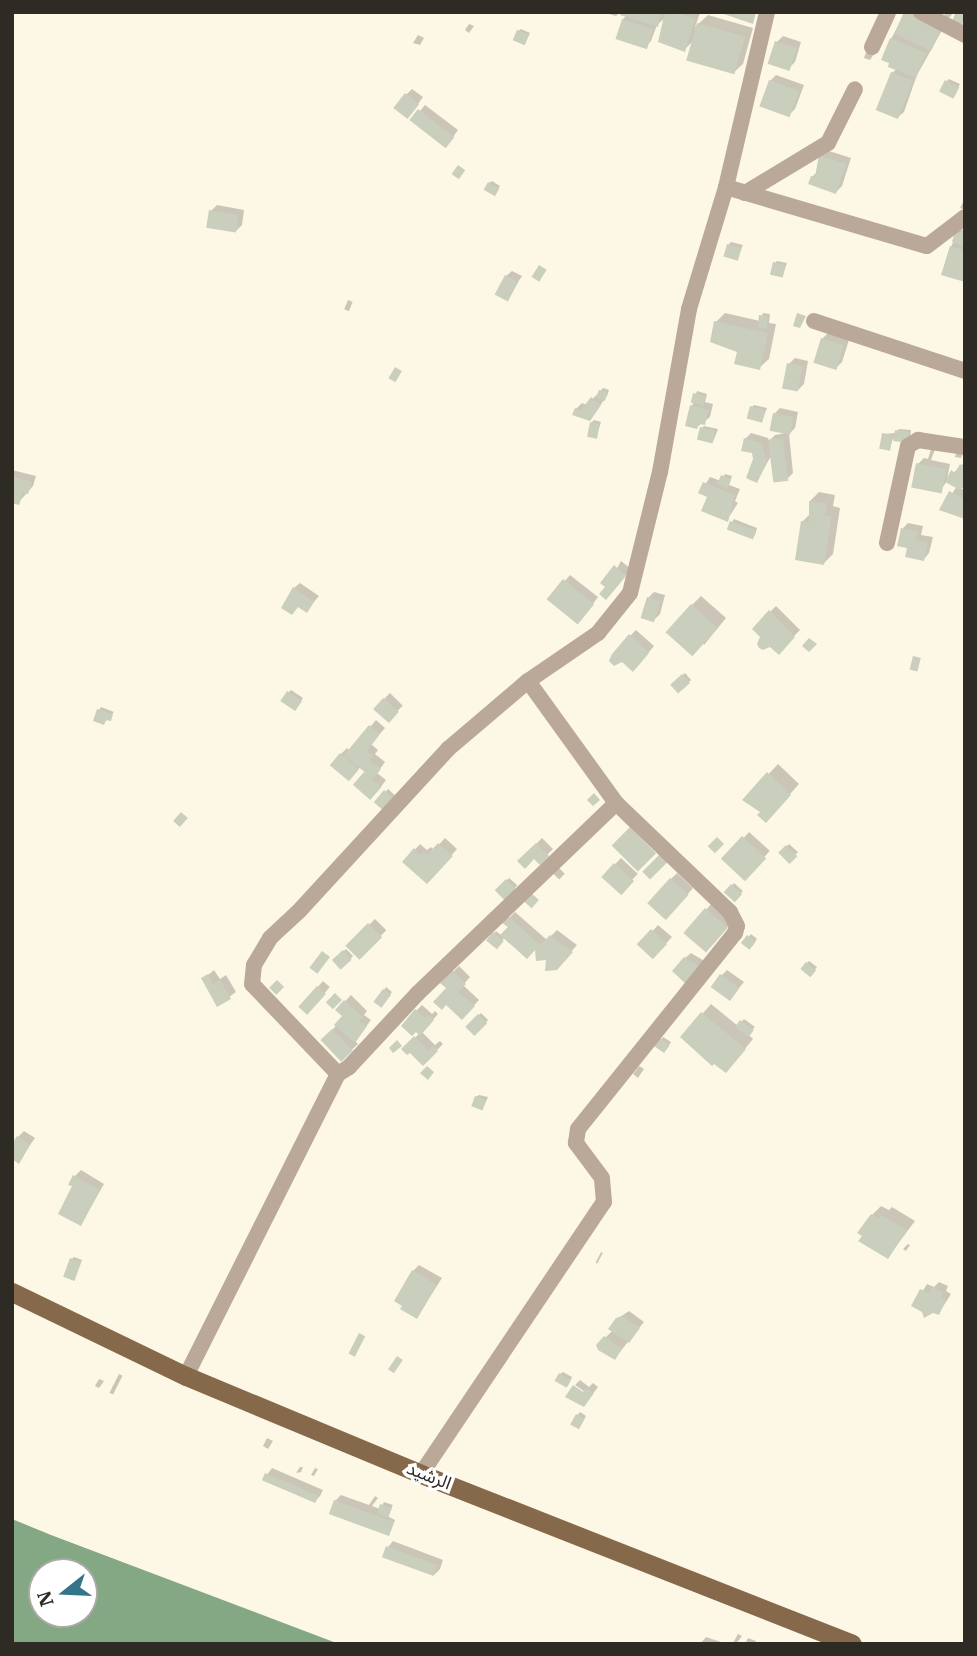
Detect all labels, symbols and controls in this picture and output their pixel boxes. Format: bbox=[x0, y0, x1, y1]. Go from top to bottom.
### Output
street label: الرشيد bbox=[404, 1457, 454, 1495]
north arrow bbox=[28, 1558, 98, 1628]
text: N bbox=[31, 1588, 59, 1610]

